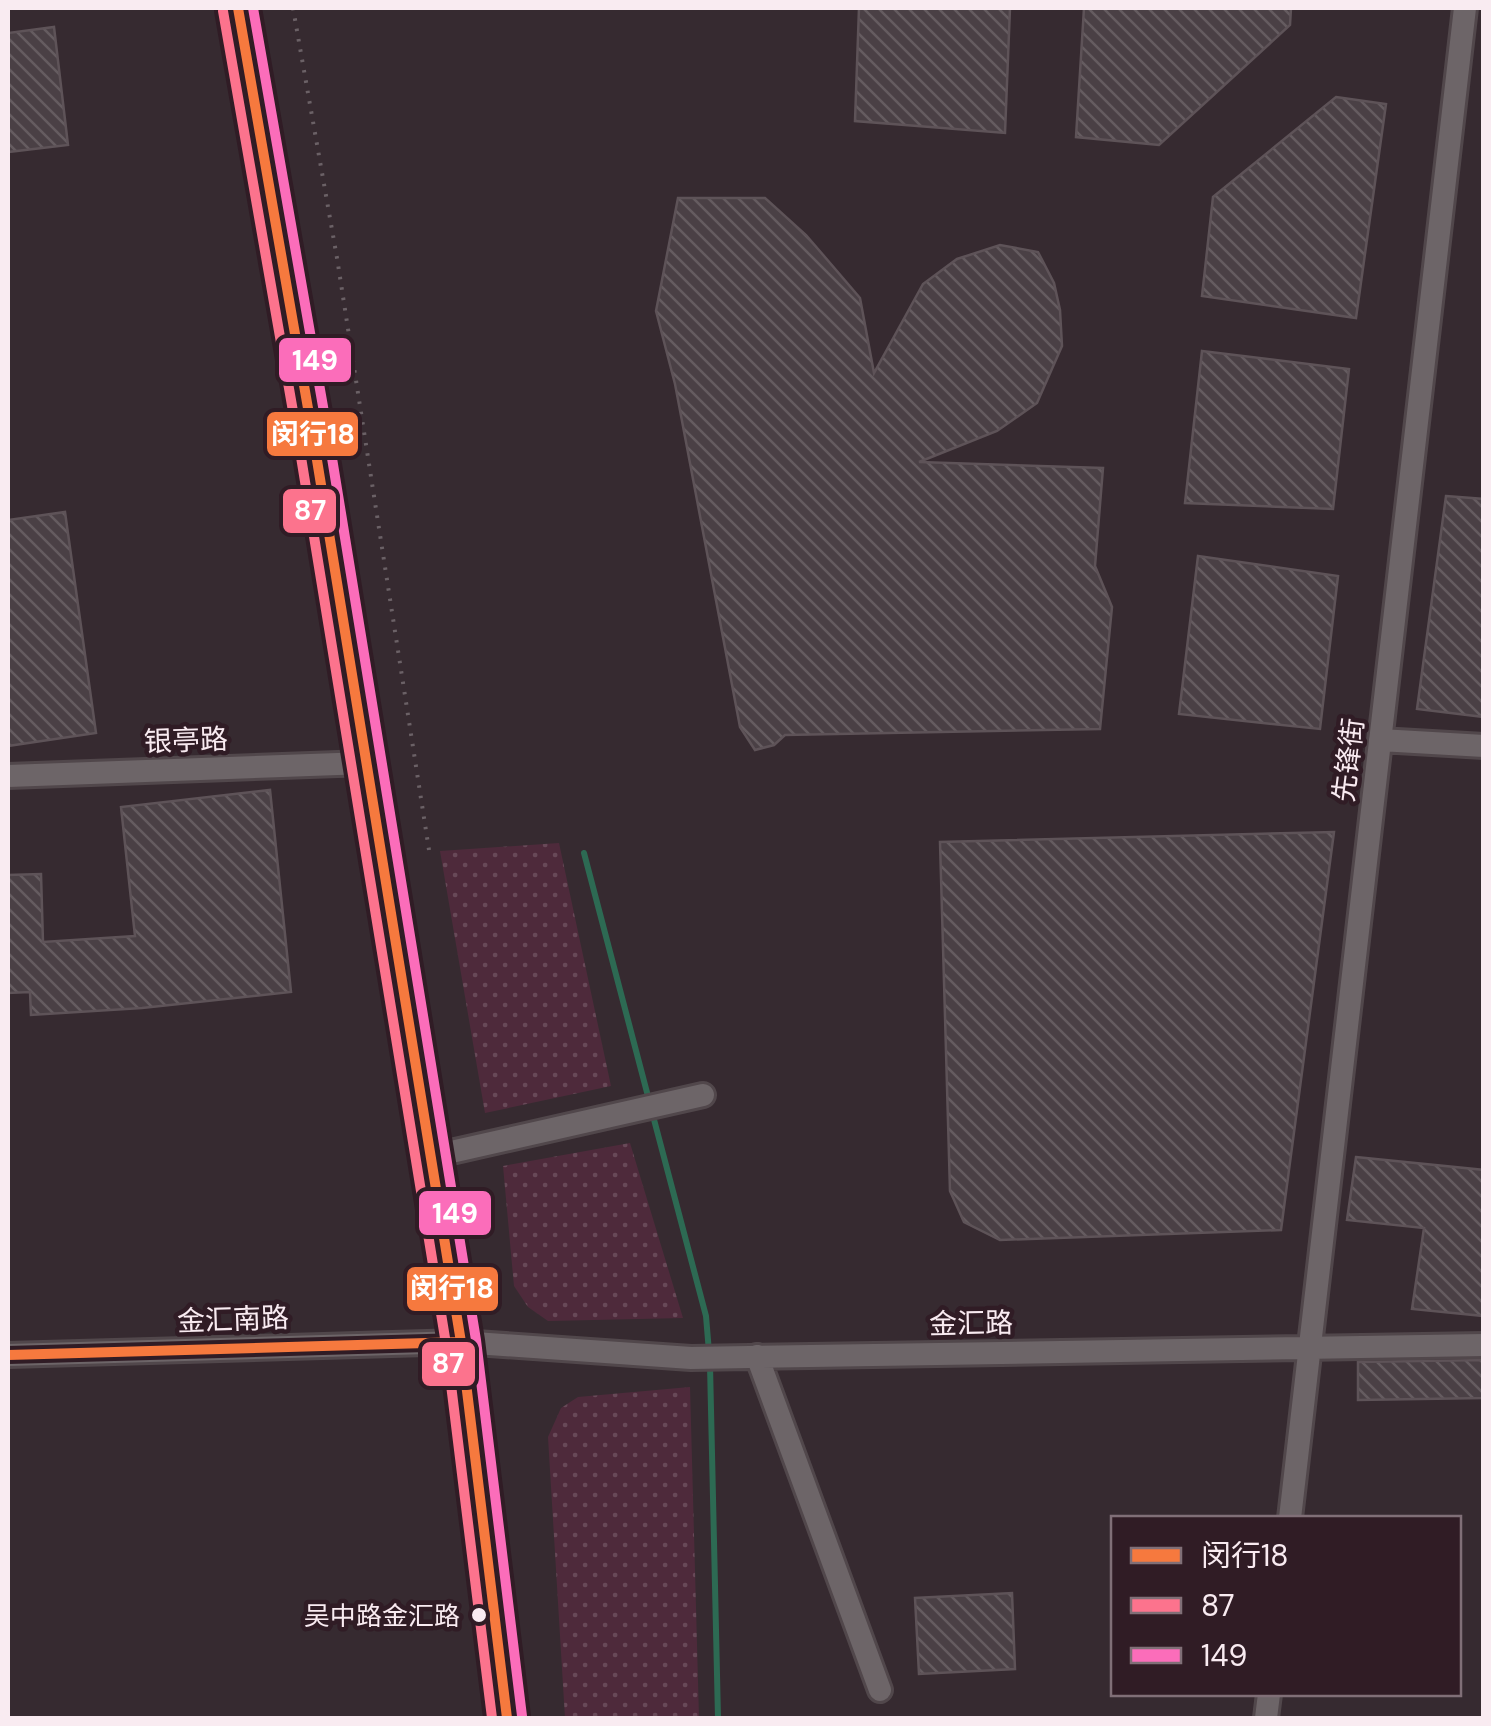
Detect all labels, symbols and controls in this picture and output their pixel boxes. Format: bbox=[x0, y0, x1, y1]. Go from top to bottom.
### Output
line badge: 149 bbox=[277, 336, 353, 384]
text: 149 bbox=[292, 342, 338, 379]
line badge: 闵行18 bbox=[265, 410, 360, 458]
text: 闵行18 bbox=[271, 416, 355, 453]
line badge: 87 bbox=[281, 487, 338, 535]
text: 87 bbox=[294, 492, 326, 529]
street label: 先锋街 bbox=[1325, 716, 1372, 804]
street label: 银亭路 bbox=[143, 721, 229, 760]
line badge: 149 bbox=[417, 1189, 493, 1237]
text: 149 bbox=[432, 1195, 478, 1232]
line badge: 闵行18 bbox=[405, 1265, 500, 1313]
text: 闵行18 bbox=[410, 1270, 494, 1307]
street label: 金汇南路 bbox=[176, 1299, 290, 1340]
street label: 金汇路 bbox=[929, 1304, 1013, 1343]
line badge: 87 bbox=[420, 1340, 477, 1388]
text: 87 bbox=[432, 1345, 464, 1382]
legend bbox=[1111, 1516, 1461, 1696]
text: 闵行18 bbox=[1201, 1536, 1289, 1575]
text: 87 bbox=[1201, 1586, 1234, 1625]
place label: 吴中路金汇路 bbox=[304, 1599, 460, 1633]
marker: 吴中路金汇路 bbox=[469, 1605, 489, 1625]
text: 149 bbox=[1201, 1636, 1247, 1675]

